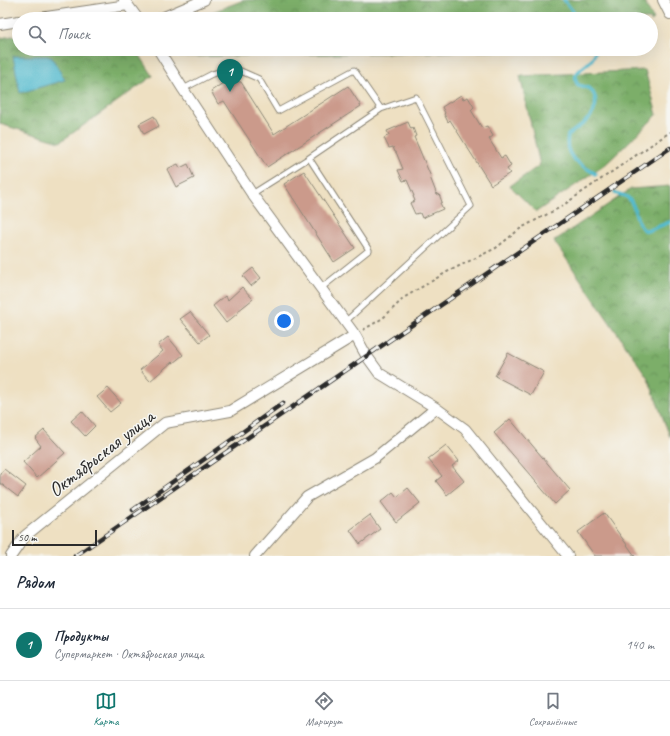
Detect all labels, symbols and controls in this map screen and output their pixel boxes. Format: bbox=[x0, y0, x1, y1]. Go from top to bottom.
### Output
search box bbox=[12, 12, 658, 56]
icon: search bbox=[26, 23, 48, 45]
text: Поиск bbox=[58, 25, 90, 44]
pin: 1 bbox=[217, 59, 243, 92]
your location bbox=[274, 311, 294, 331]
street label: Октябрьская улица bbox=[43, 403, 161, 503]
scale bar bbox=[12, 528, 97, 547]
text: 50 m bbox=[18, 530, 37, 544]
text: Рядом bbox=[16, 572, 54, 593]
text: Продукты bbox=[54, 627, 108, 646]
text: 1 bbox=[26, 637, 32, 653]
text: 140 m bbox=[626, 637, 654, 653]
text: Супермаркет · Октябрьская улица bbox=[54, 646, 204, 662]
tab: Карта bbox=[93, 690, 119, 728]
tab: Маршрут bbox=[306, 690, 342, 728]
tab: Сохранённые bbox=[529, 690, 577, 728]

